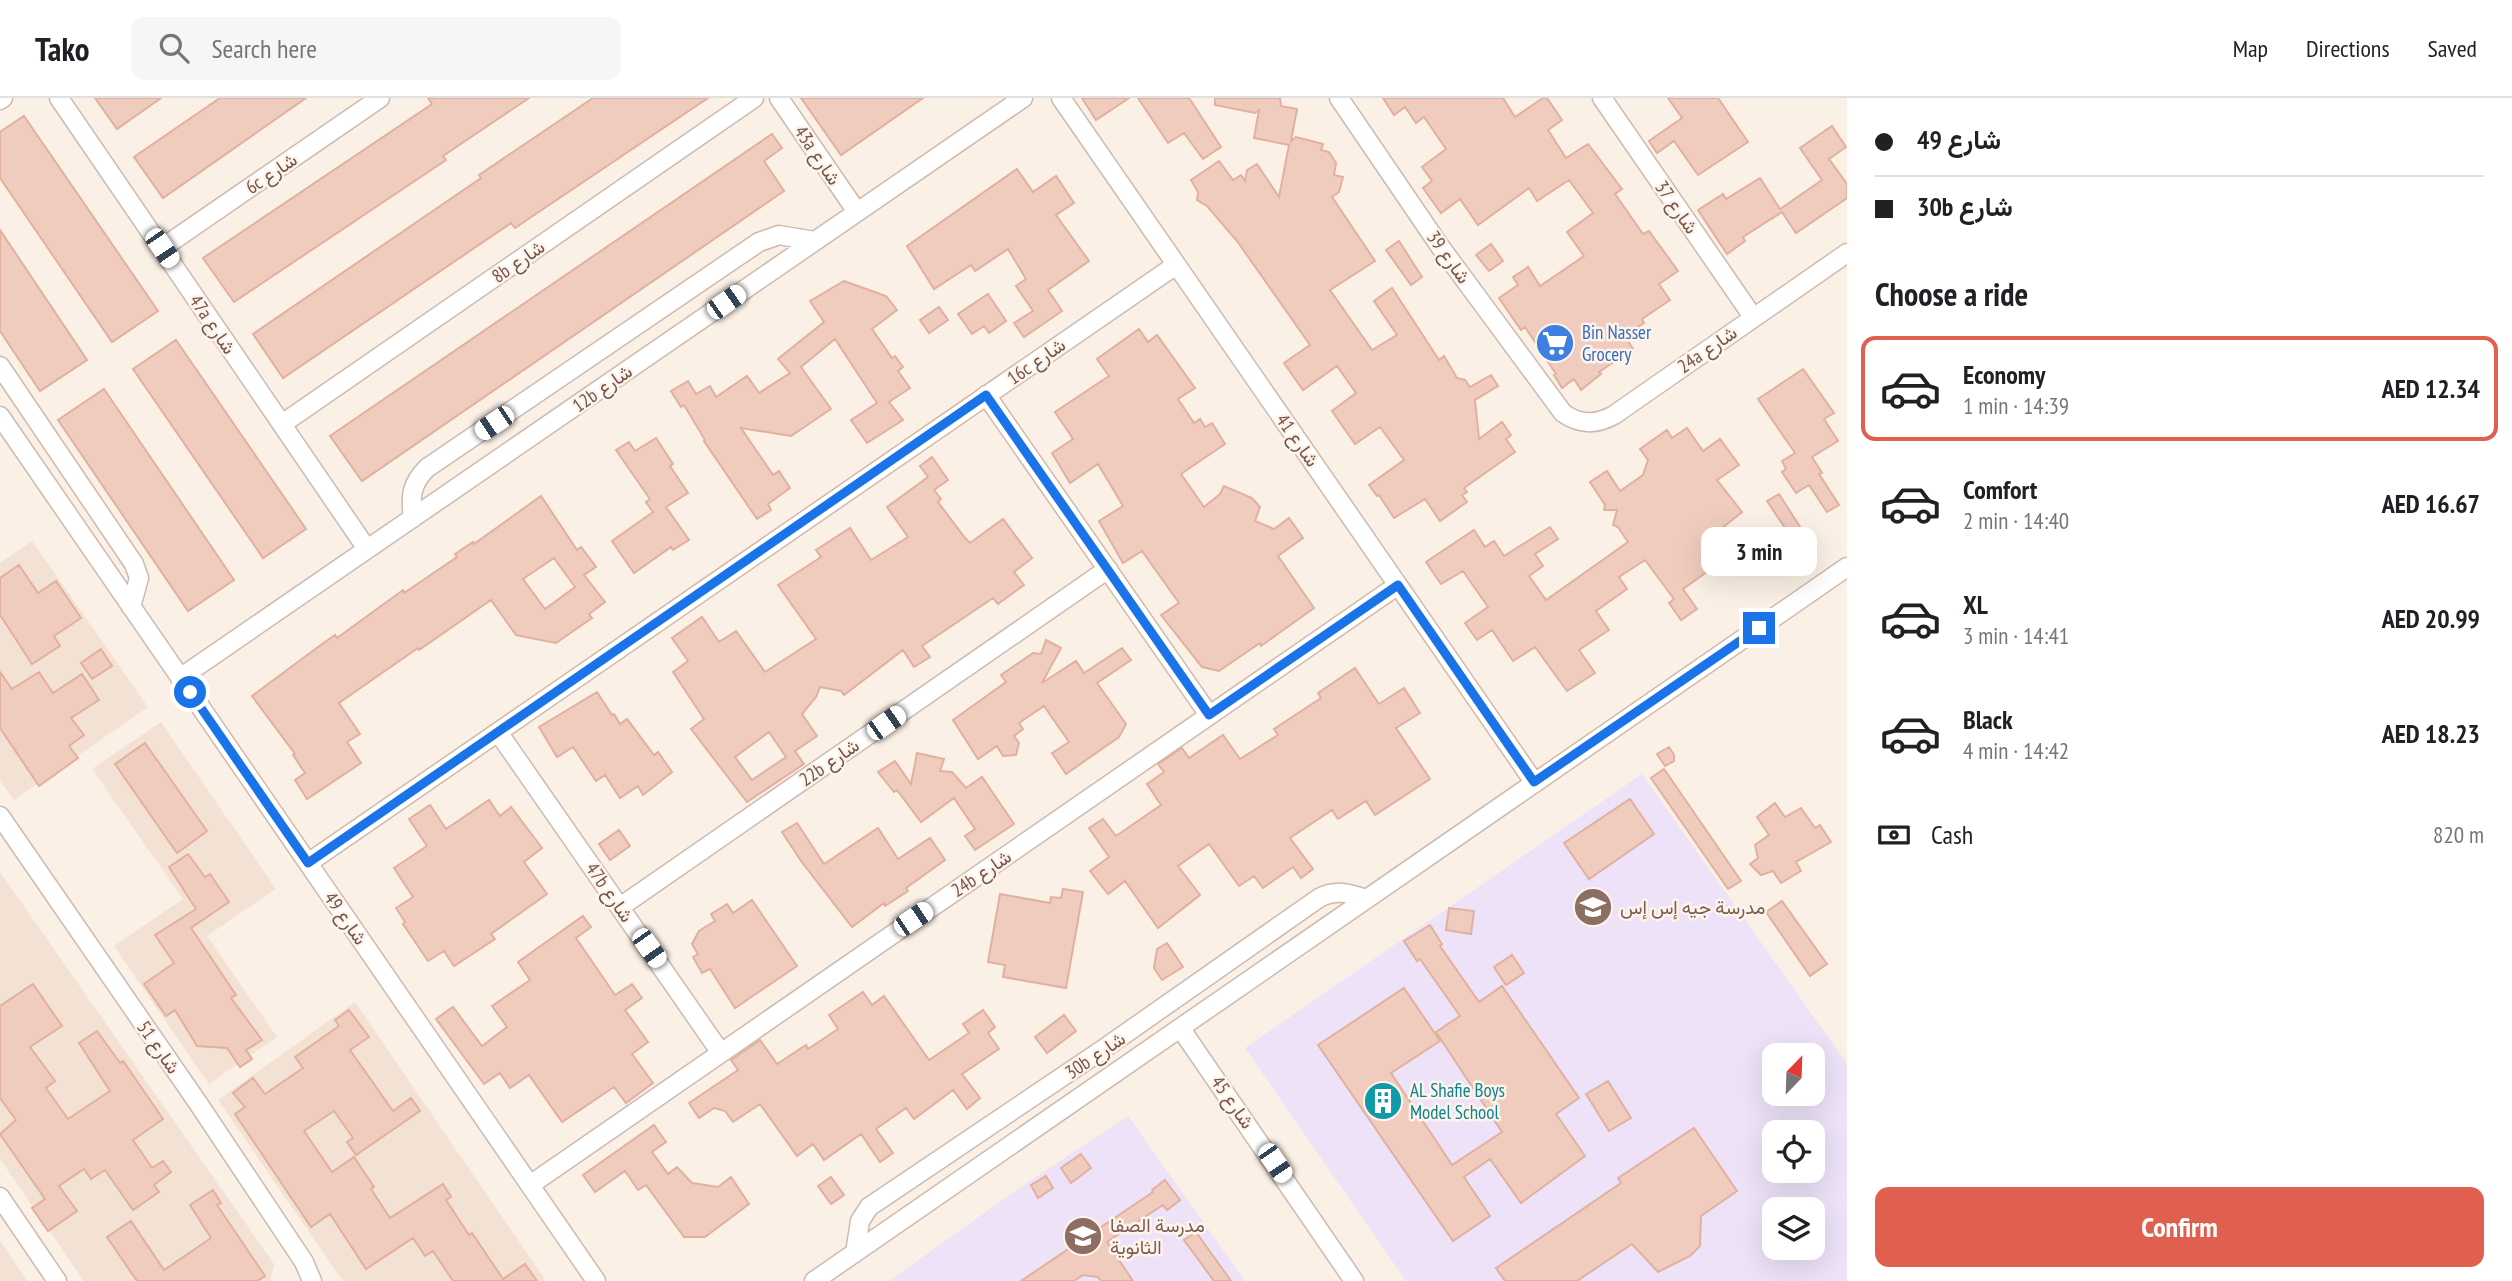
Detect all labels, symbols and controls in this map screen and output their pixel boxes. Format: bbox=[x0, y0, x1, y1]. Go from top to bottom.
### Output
search box bbox=[131, 17, 621, 80]
text: Tako bbox=[35, 27, 89, 70]
icon: search bbox=[155, 29, 193, 67]
text: Search here bbox=[211, 32, 317, 65]
text: Map bbox=[2233, 33, 2268, 64]
text: Directions bbox=[2306, 33, 2390, 64]
text: Saved bbox=[2428, 33, 2477, 64]
street label: 43a شارع bbox=[789, 121, 847, 190]
text: شارع 49 bbox=[1917, 123, 2001, 156]
street label: 6c شارع bbox=[241, 147, 302, 200]
street label: شارع 37 bbox=[1649, 176, 1704, 239]
text: 30b شارع bbox=[1917, 190, 2013, 223]
car bbox=[142, 225, 183, 271]
street label: شارع 39 bbox=[1421, 226, 1476, 289]
street label: 8b شارع bbox=[487, 234, 550, 289]
text: Choose a ride bbox=[1875, 273, 2028, 315]
car bbox=[703, 281, 750, 323]
street label: 47a شارع bbox=[184, 290, 242, 359]
place label: Bin Nasser Grocery bbox=[1582, 320, 1652, 366]
street label: 24a شارع bbox=[1673, 320, 1742, 379]
supermarket icon: Bin Nasser Grocery bbox=[1534, 322, 1576, 364]
street label: 16c شارع bbox=[1002, 332, 1070, 391]
icon: car bbox=[1879, 357, 1942, 420]
text: Economy bbox=[1963, 358, 2045, 391]
street label: 12b شارع bbox=[567, 359, 637, 418]
text: AED 12.34 bbox=[2382, 372, 2480, 405]
text: 1 min · 14:39 bbox=[1963, 391, 2069, 420]
car bbox=[471, 403, 518, 443]
street label: شارع 41 bbox=[1270, 409, 1325, 472]
icon: car bbox=[1879, 472, 1942, 535]
text: Comfort bbox=[1963, 473, 2037, 506]
text: AED 16.67 bbox=[2382, 487, 2480, 520]
text: 2 min · 14:40 bbox=[1963, 506, 2069, 535]
callout: 3 min bbox=[1701, 526, 1817, 575]
text: 3 min bbox=[1736, 537, 1782, 566]
icon: car bbox=[1879, 587, 1942, 650]
text: XL bbox=[1963, 588, 1988, 621]
text: AED 20.99 bbox=[2382, 602, 2480, 635]
route end bbox=[1743, 612, 1775, 644]
text: 3 min · 14:41 bbox=[1963, 621, 2069, 650]
route start bbox=[174, 676, 206, 708]
car bbox=[863, 702, 910, 744]
icon: car bbox=[1879, 702, 1942, 765]
text: Black bbox=[1963, 703, 2013, 736]
text: AED 18.23 bbox=[2382, 717, 2480, 750]
street label: 22b شارع bbox=[794, 733, 864, 792]
text: 4 min · 14:42 bbox=[1963, 736, 2069, 765]
icon: cash bbox=[1875, 816, 1913, 854]
text: Cash bbox=[1931, 818, 1973, 851]
text: 820 m bbox=[2433, 820, 2484, 849]
street label: 24b شارع bbox=[946, 844, 1016, 903]
street label: 47b شارع bbox=[580, 857, 639, 927]
school or university icon: مدرسة جيه إس إس bbox=[1572, 886, 1614, 928]
street label: شارع 49 bbox=[318, 887, 373, 950]
place label: مدرسة جيه إس إس bbox=[1620, 895, 1765, 920]
car bbox=[890, 899, 937, 939]
car bbox=[629, 925, 670, 971]
street label: شارع 51 bbox=[131, 1016, 186, 1079]
street label: 30b شارع bbox=[1060, 1026, 1130, 1085]
north arrow bbox=[1762, 1043, 1825, 1106]
map controls bbox=[1762, 1043, 1825, 1260]
street label: شارع 45 bbox=[1205, 1071, 1260, 1134]
place label: AL Shafie Boys Model School bbox=[1410, 1078, 1505, 1124]
building icon: AL Shafie Boys Model School bbox=[1362, 1080, 1404, 1122]
button: locate bbox=[1762, 1120, 1825, 1183]
car bbox=[1255, 1140, 1296, 1186]
button: Confirm bbox=[1875, 1187, 2484, 1267]
button: layers bbox=[1762, 1197, 1825, 1260]
place label: مدرسة الصفا الثانوية bbox=[1110, 1213, 1205, 1259]
school or university icon: مدرسة الصفا الثانوية bbox=[1062, 1215, 1104, 1257]

